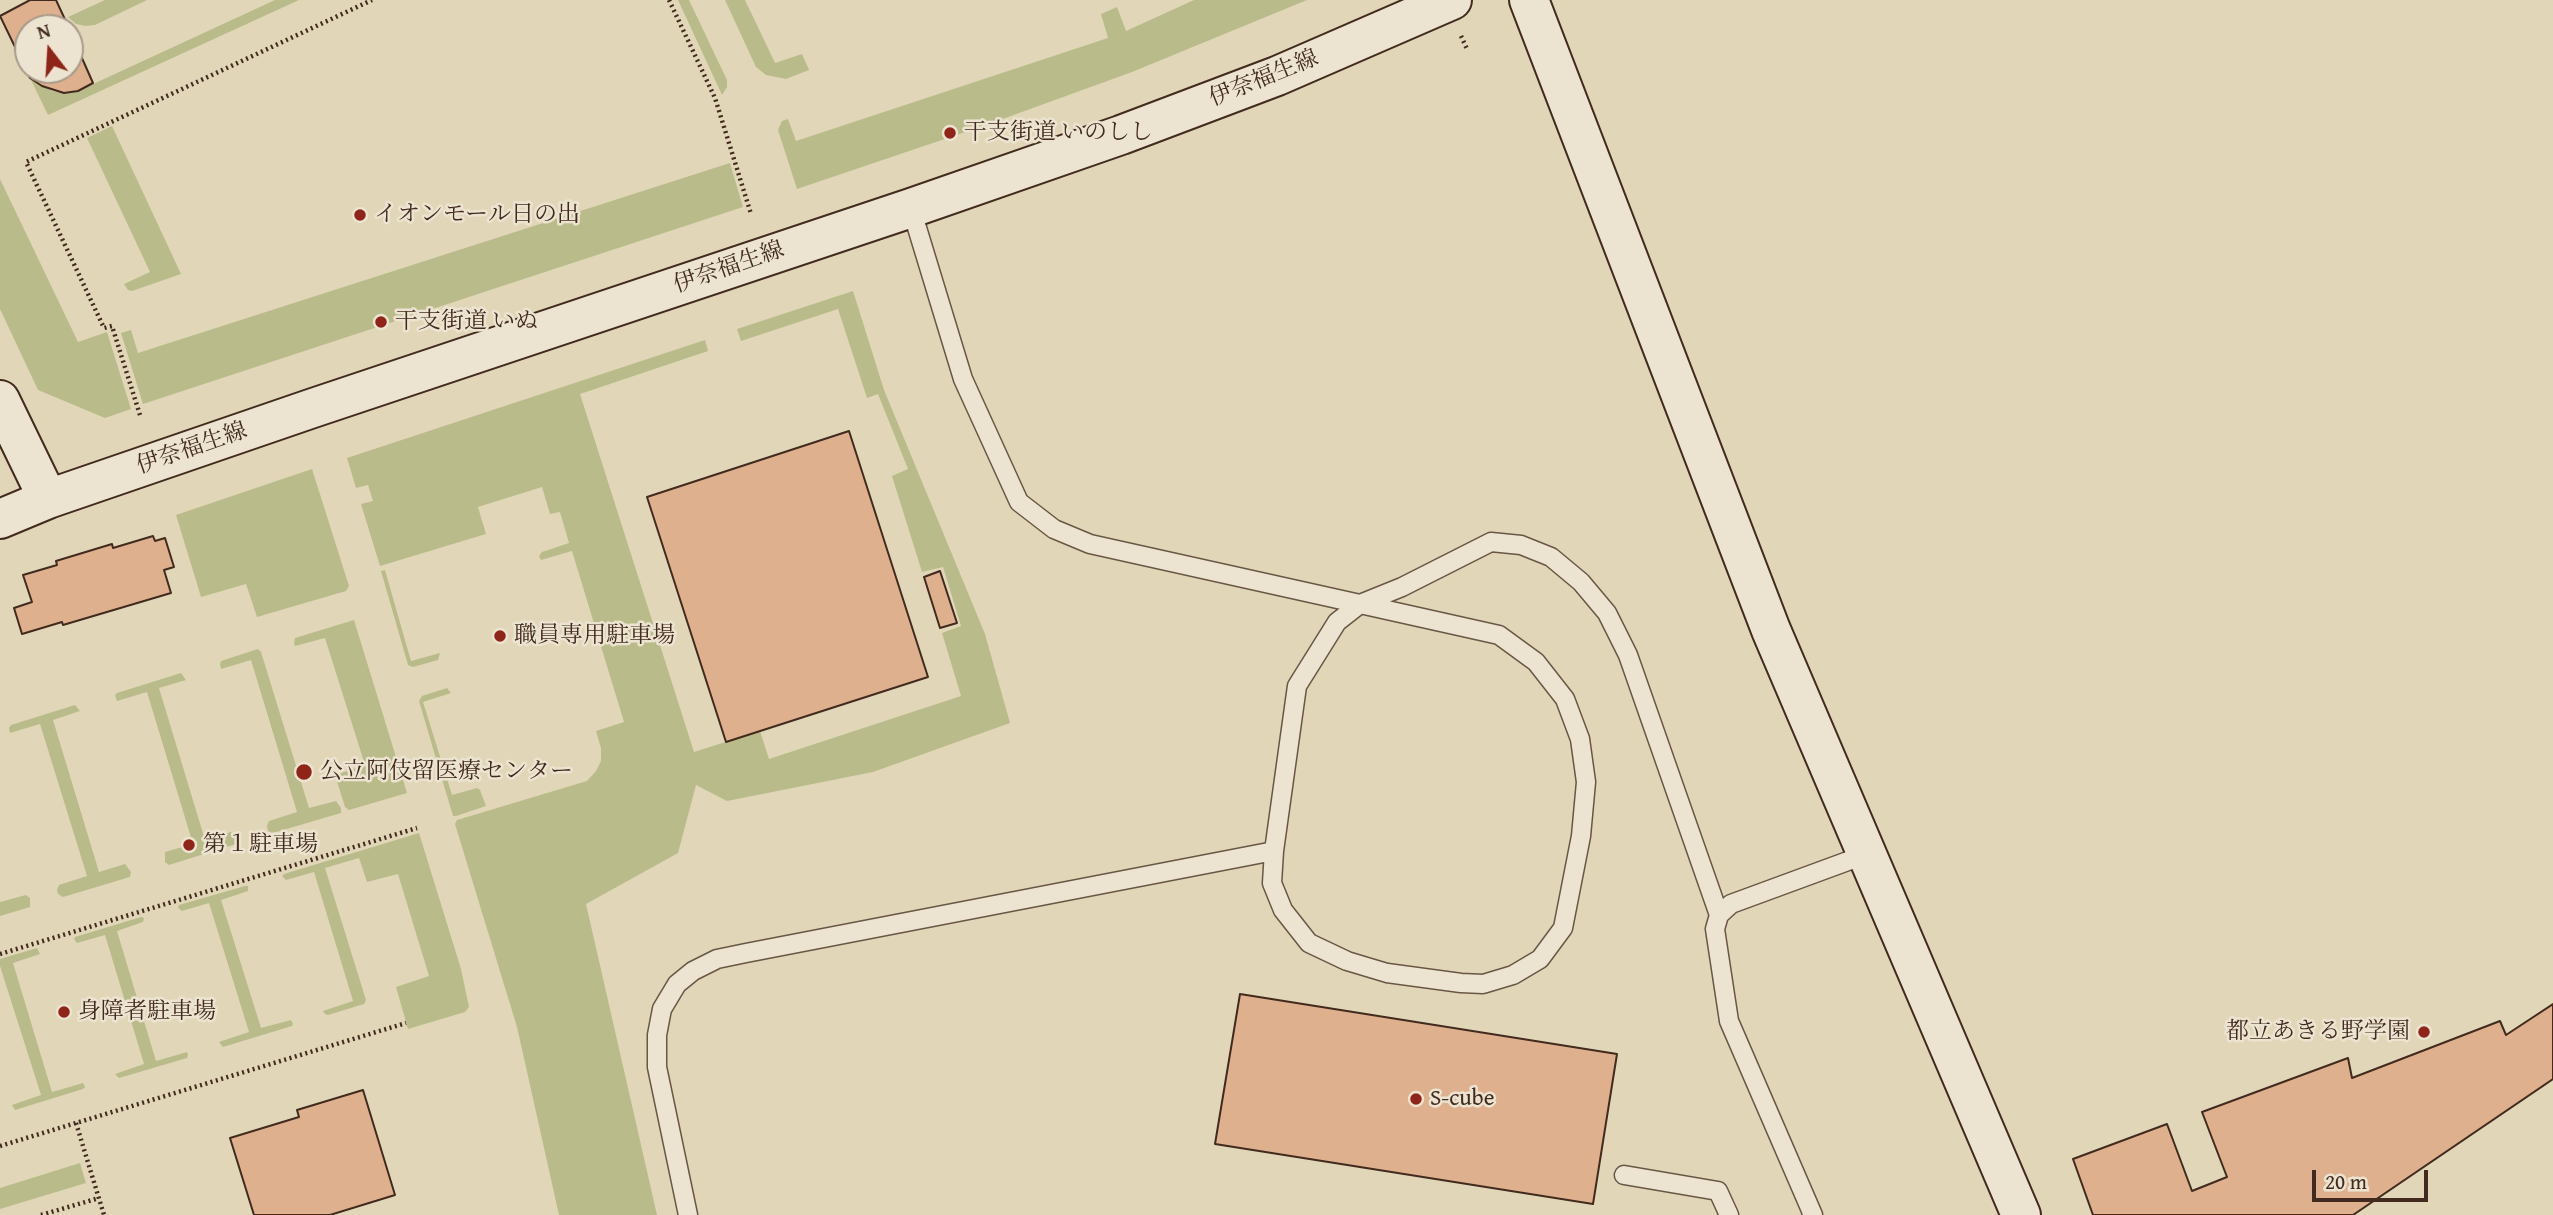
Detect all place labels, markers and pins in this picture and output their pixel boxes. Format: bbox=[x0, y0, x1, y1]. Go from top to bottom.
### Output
place label: 干支街道 いのしし bbox=[964, 119, 1153, 147]
marker: 干支街道 いのしし bbox=[942, 125, 958, 141]
place label: イオンモール日の出 bbox=[374, 201, 580, 229]
marker: イオンモール日の出 bbox=[352, 207, 368, 223]
place label: 干支街道 いぬ bbox=[395, 308, 538, 336]
marker: 干支街道 いぬ bbox=[373, 314, 389, 330]
place label: 職員専用駐車場 bbox=[514, 622, 675, 650]
marker: 職員専用駐車場 bbox=[492, 628, 508, 644]
place label: 公立阿伎留医療センター bbox=[320, 758, 573, 786]
marker: 公立阿伎留医療センター bbox=[294, 762, 314, 782]
place label: 第１駐車場 bbox=[203, 831, 318, 859]
marker: 第１駐車場 bbox=[181, 837, 197, 853]
place label: 身障者駐車場 bbox=[78, 998, 216, 1026]
marker: 身障者駐車場 bbox=[56, 1004, 72, 1020]
place label: 都立あきる野学園 bbox=[2226, 1018, 2410, 1046]
marker: 都立あきる野学園 bbox=[2416, 1024, 2432, 1040]
place label: S-cube bbox=[1430, 1085, 1494, 1113]
marker: S-cube bbox=[1408, 1091, 1424, 1107]

